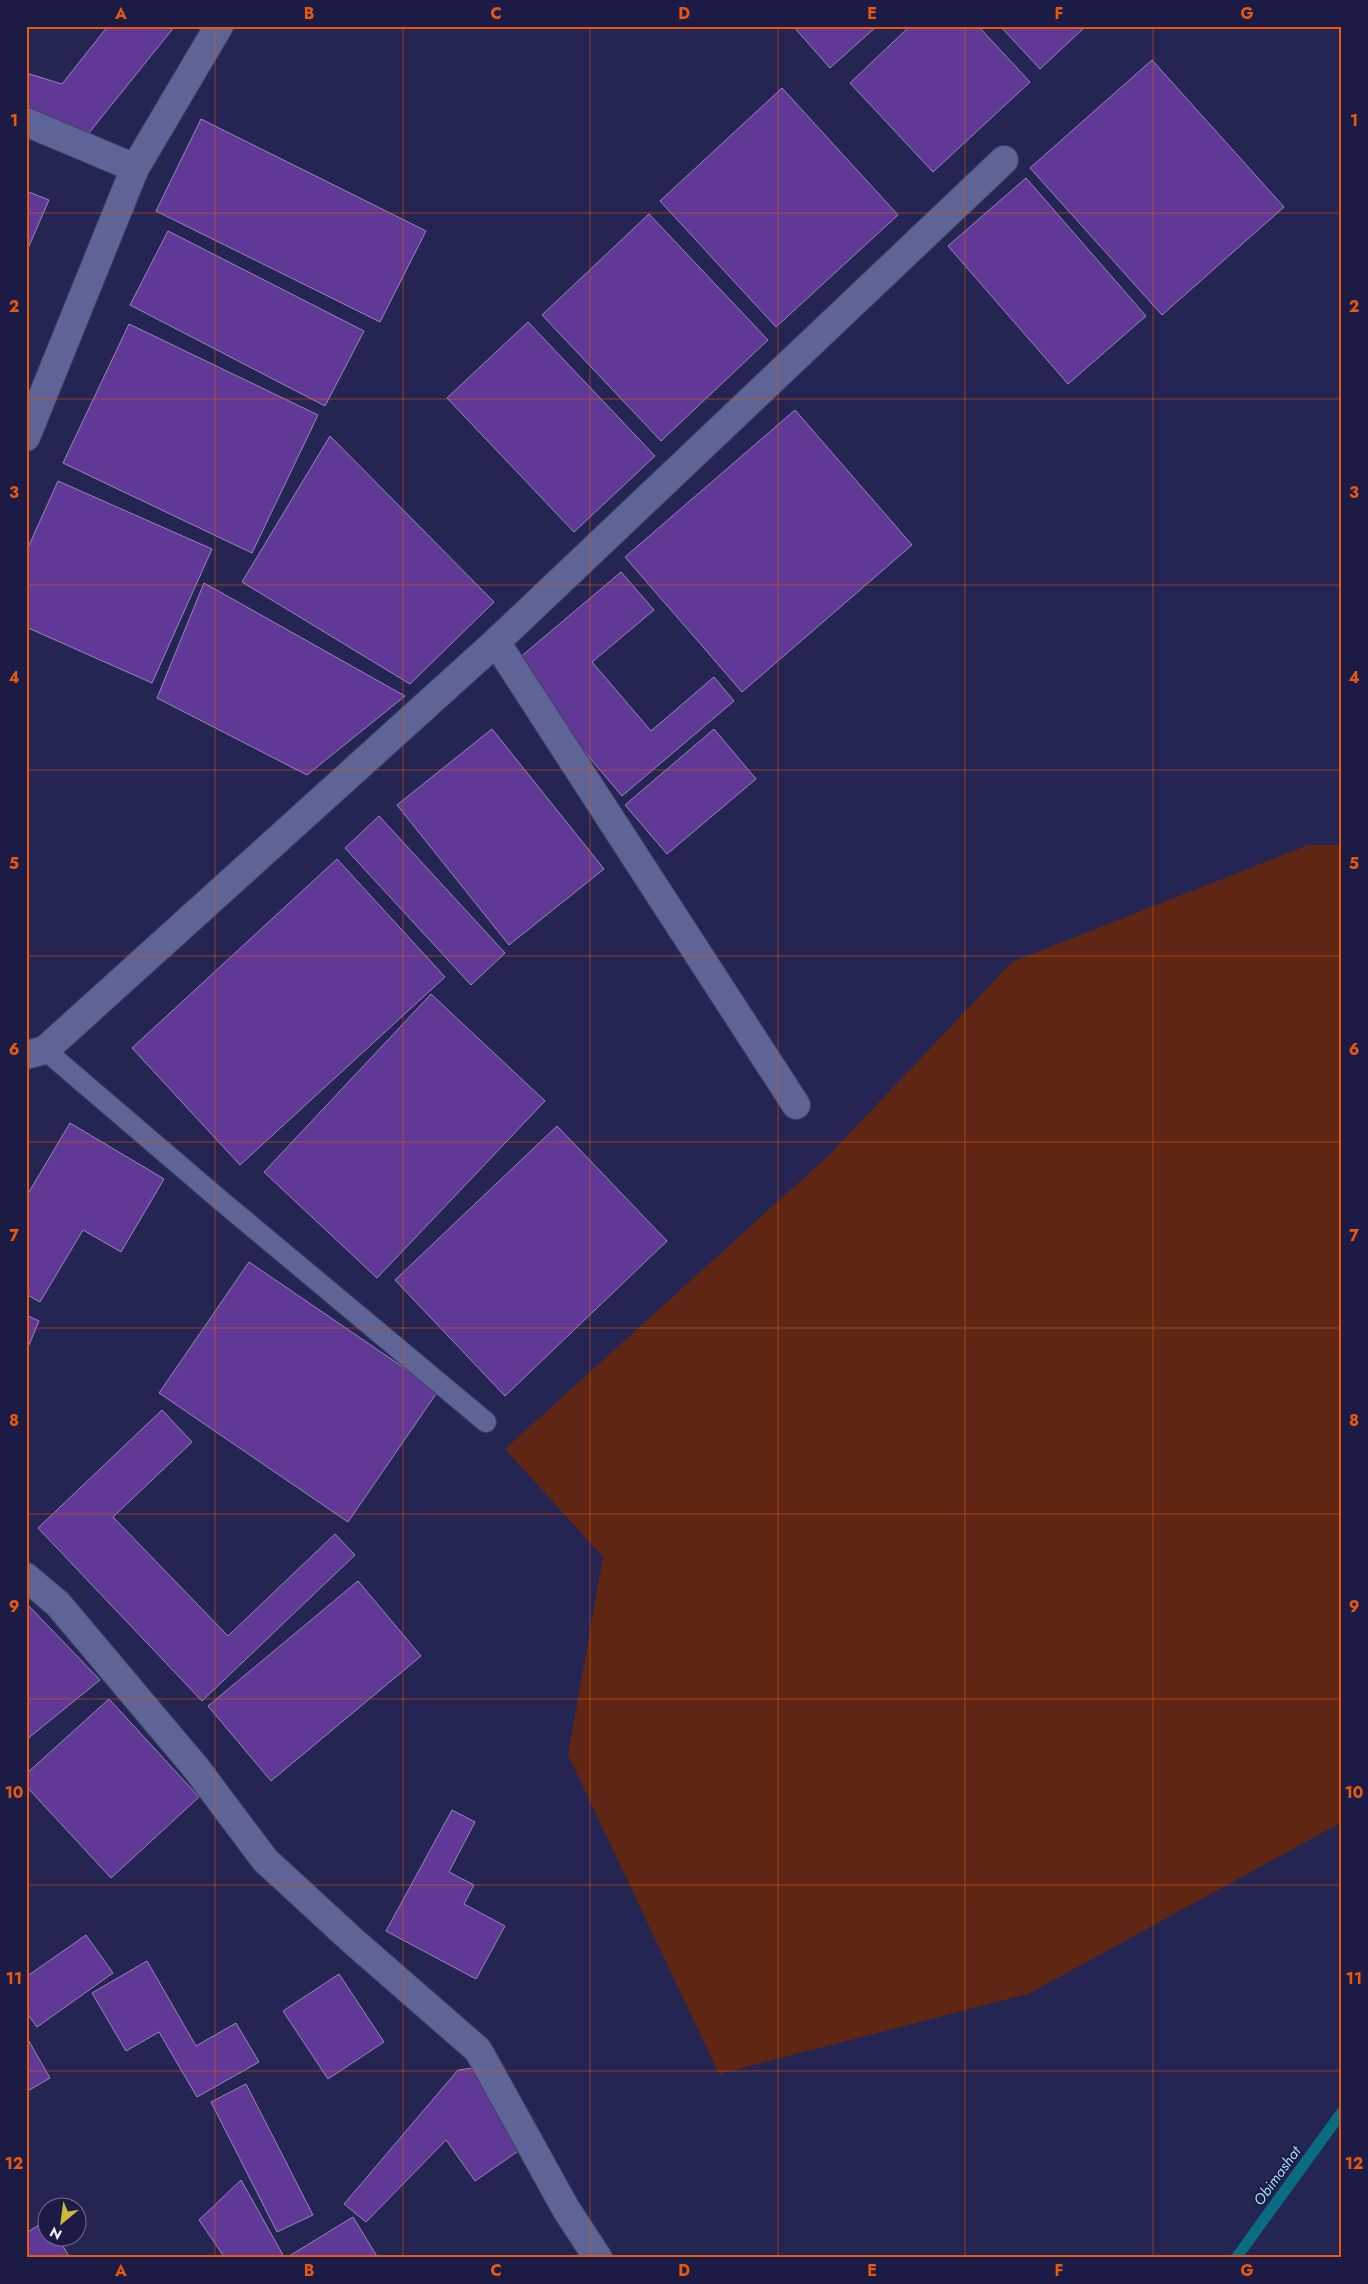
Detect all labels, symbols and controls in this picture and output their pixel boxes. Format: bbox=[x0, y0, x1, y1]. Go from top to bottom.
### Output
text: A bbox=[114, 2, 127, 25]
text: B bbox=[304, 2, 314, 25]
text: C bbox=[490, 2, 502, 25]
text: D bbox=[678, 2, 690, 25]
text: E bbox=[867, 2, 877, 25]
text: F bbox=[1055, 2, 1063, 25]
text: G bbox=[1240, 2, 1254, 25]
text: 1 bbox=[10, 109, 18, 132]
text: 1 bbox=[1350, 109, 1358, 132]
text: 2 bbox=[9, 295, 19, 318]
text: 2 bbox=[1349, 295, 1359, 318]
text: 3 bbox=[9, 481, 19, 504]
text: 3 bbox=[1349, 481, 1359, 504]
text: 4 bbox=[8, 666, 20, 689]
text: 4 bbox=[1348, 666, 1360, 689]
text: 5 bbox=[9, 852, 19, 875]
text: 5 bbox=[1349, 852, 1359, 875]
text: 6 bbox=[9, 1038, 19, 1061]
text: 6 bbox=[1349, 1038, 1359, 1061]
text: 7 bbox=[9, 1224, 19, 1247]
text: 7 bbox=[1349, 1224, 1359, 1247]
text: 8 bbox=[9, 1409, 19, 1432]
text: 8 bbox=[1349, 1409, 1359, 1432]
text: 9 bbox=[9, 1595, 19, 1618]
text: 9 bbox=[1349, 1595, 1359, 1618]
text: 10 bbox=[5, 1781, 23, 1804]
text: 10 bbox=[1345, 1781, 1363, 1804]
text: 11 bbox=[6, 1967, 22, 1990]
text: 11 bbox=[1346, 1967, 1362, 1990]
water label: Obimashat bbox=[1248, 2141, 1307, 2210]
text: 12 bbox=[5, 2152, 23, 2175]
text: 12 bbox=[1345, 2152, 1363, 2175]
north arrow bbox=[38, 2196, 88, 2246]
text: N bbox=[46, 2222, 65, 2245]
text: A bbox=[114, 2259, 127, 2282]
text: B bbox=[304, 2259, 314, 2282]
text: C bbox=[490, 2259, 502, 2282]
text: D bbox=[678, 2259, 690, 2282]
text: E bbox=[867, 2259, 877, 2282]
text: F bbox=[1055, 2259, 1063, 2282]
text: G bbox=[1240, 2259, 1254, 2282]

